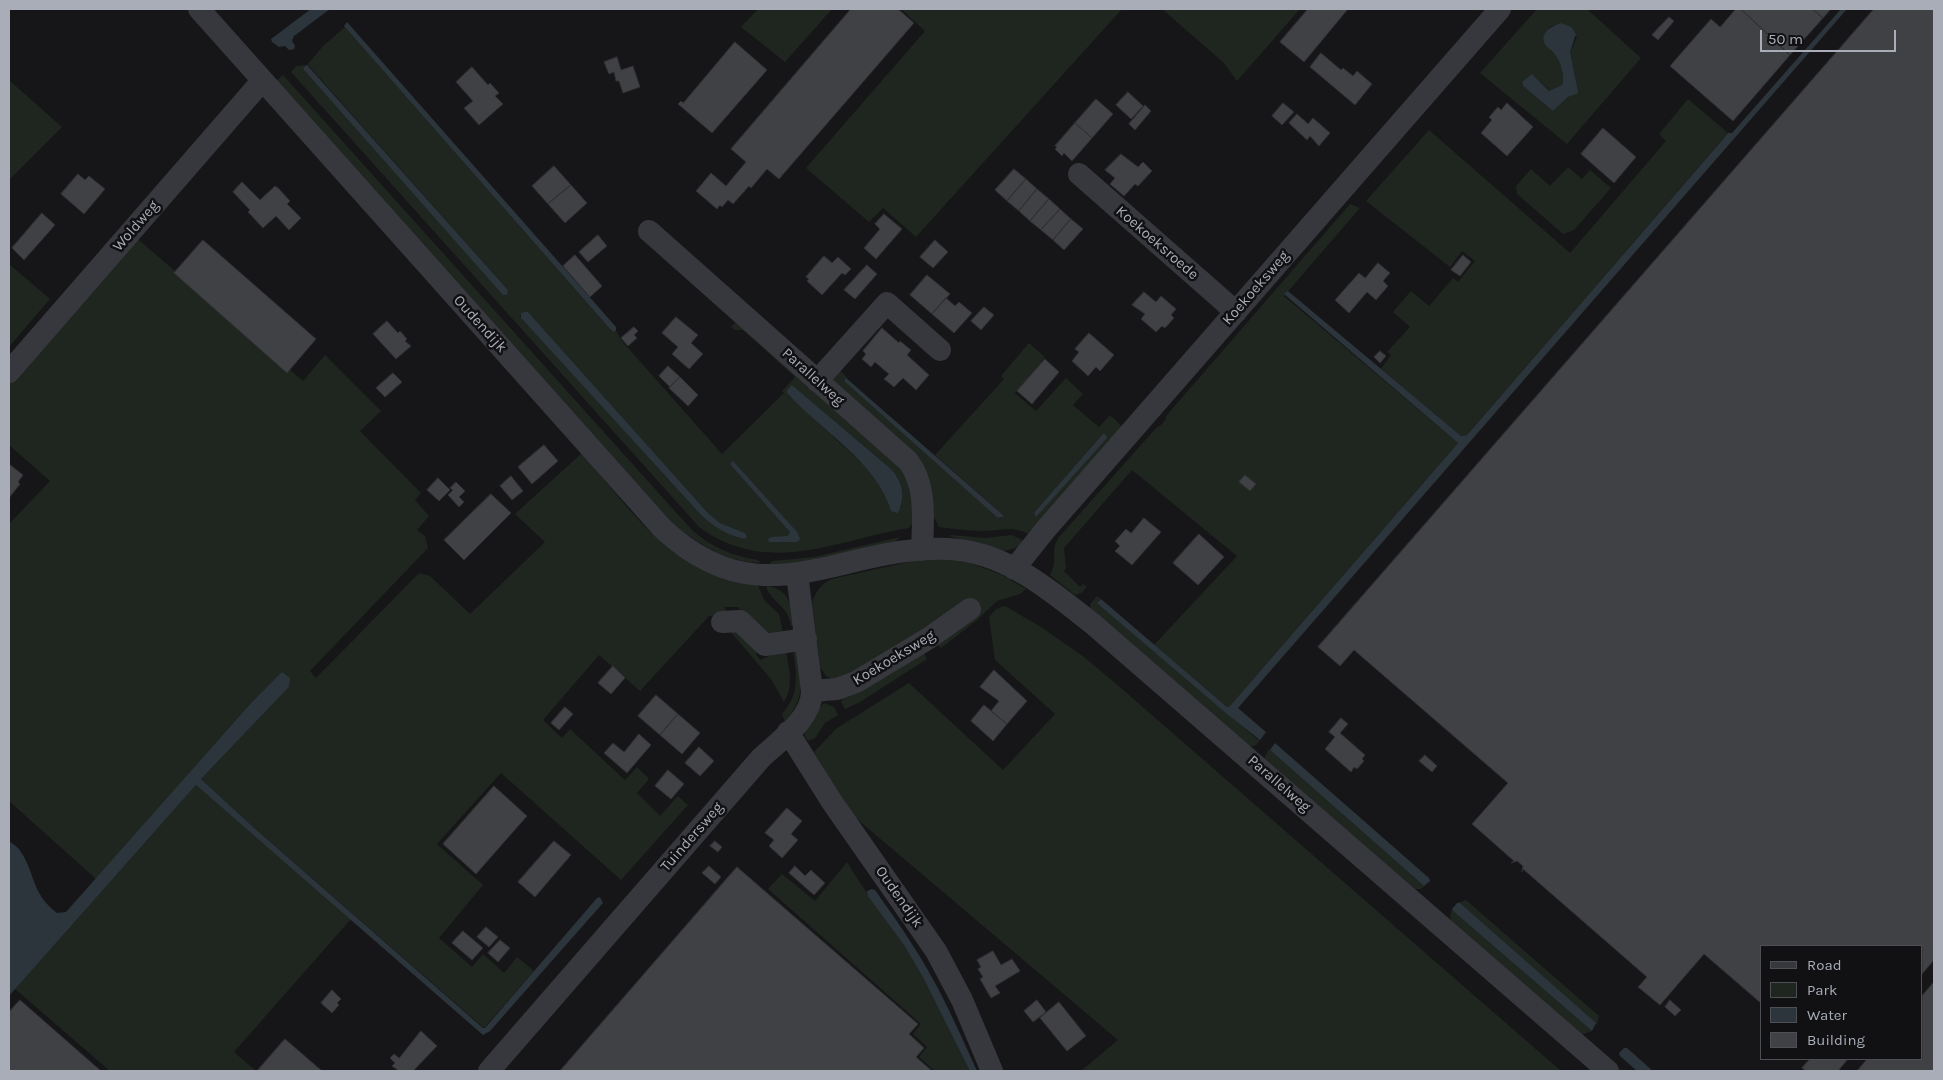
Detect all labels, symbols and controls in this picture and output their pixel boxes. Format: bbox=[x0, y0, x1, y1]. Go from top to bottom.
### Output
scale bar bbox=[1763, 20, 1899, 52]
text: 50 m bbox=[1768, 30, 1803, 48]
street label: Woldweg bbox=[109, 197, 163, 255]
street label: Koekoeksroede bbox=[1112, 202, 1202, 284]
street label: Koekoeksweg bbox=[1219, 247, 1293, 329]
street label: Oudendijk bbox=[450, 292, 510, 356]
street label: Parallelweg bbox=[778, 344, 848, 410]
street label: Koekoeksweg bbox=[850, 626, 938, 690]
street label: Parallelweg bbox=[1244, 752, 1314, 816]
street label: Tuindersweg bbox=[657, 799, 727, 875]
street label: Oudendijk bbox=[871, 863, 927, 931]
legend bbox=[1760, 945, 1923, 1060]
text: Road bbox=[1807, 956, 1842, 974]
text: Park bbox=[1807, 981, 1837, 999]
text: Water bbox=[1807, 1006, 1847, 1024]
text: Building bbox=[1807, 1031, 1865, 1049]

